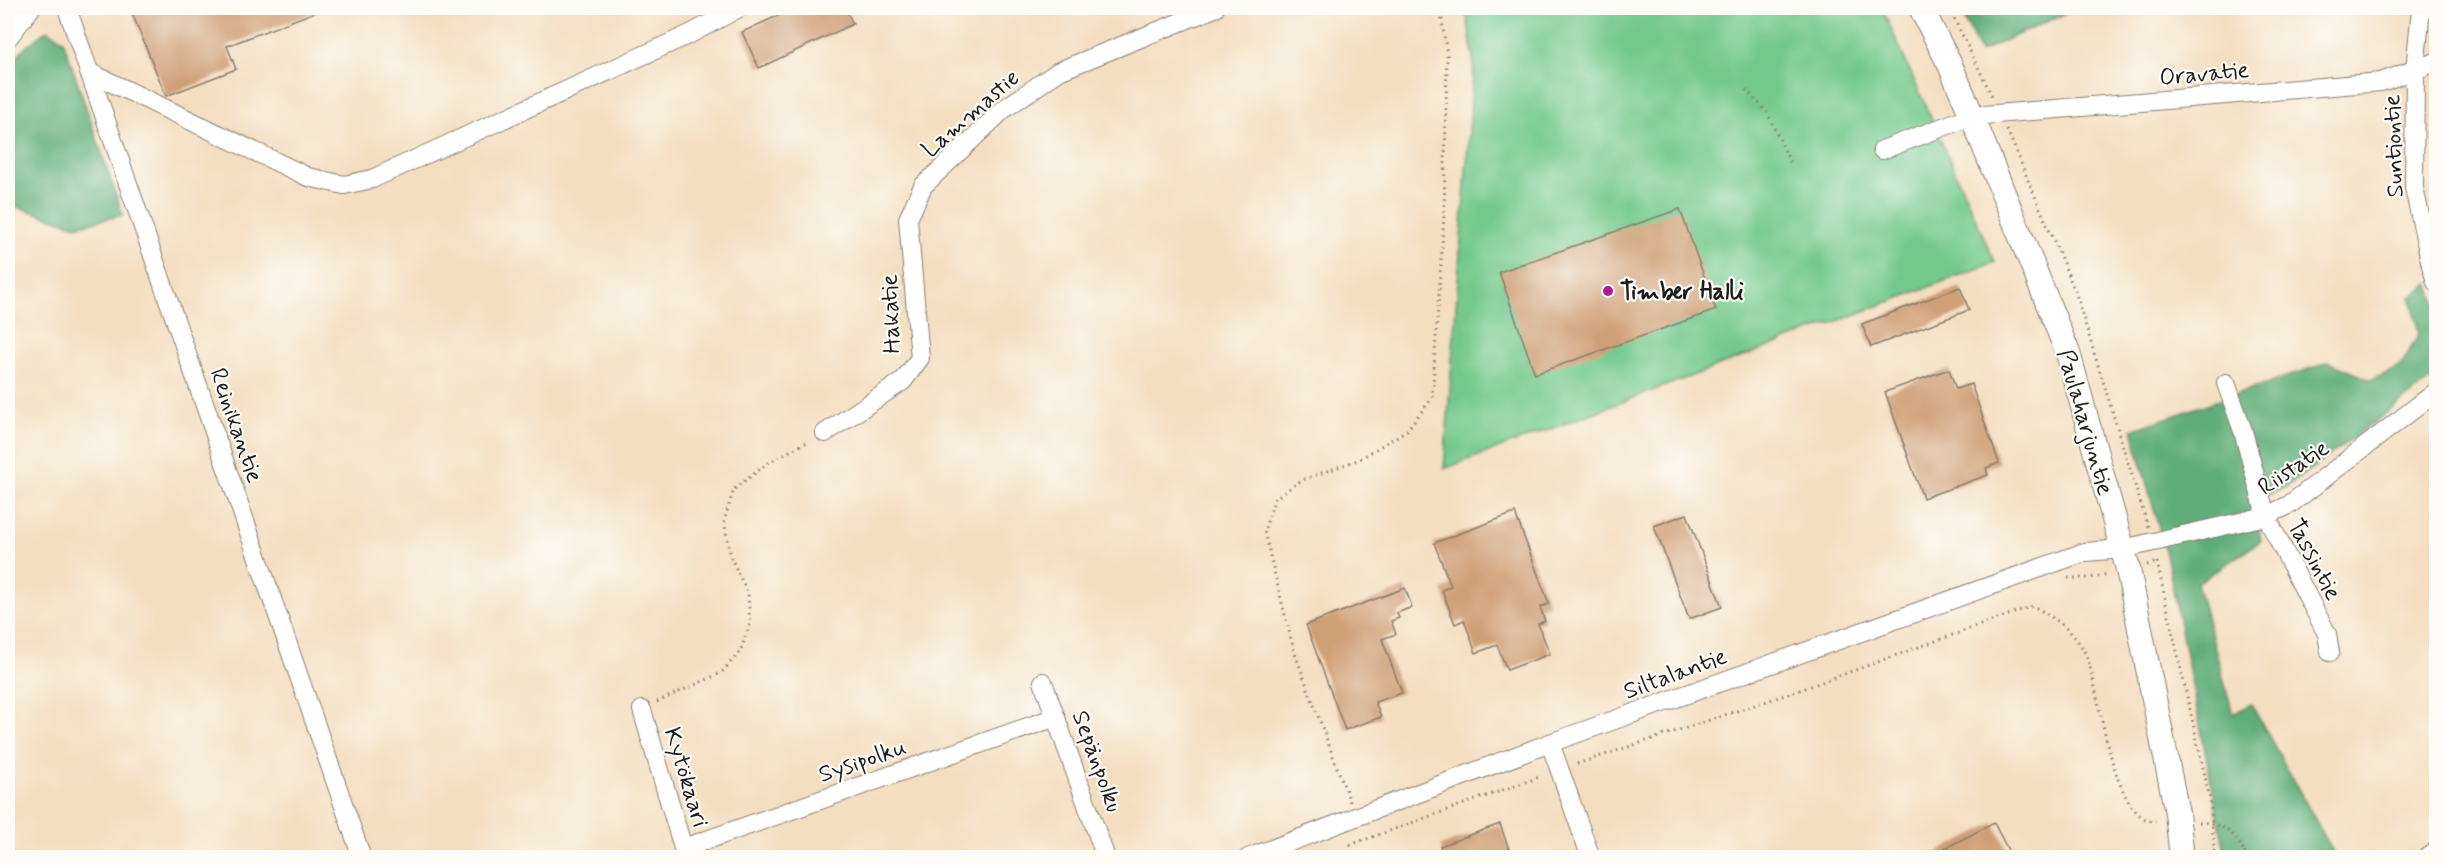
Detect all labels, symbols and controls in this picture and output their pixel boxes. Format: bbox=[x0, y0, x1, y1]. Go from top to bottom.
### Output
street label: Oravatie bbox=[2158, 55, 2250, 94]
street label: Lammastie bbox=[915, 63, 1026, 165]
street label: Suntiontie bbox=[2377, 94, 2412, 198]
street label: Hakatie bbox=[875, 273, 908, 354]
place label: Timber Halli bbox=[1620, 277, 1744, 308]
marker: Timber Halli bbox=[1601, 284, 1615, 298]
street label: Paulaharjuntie bbox=[2049, 346, 2120, 499]
street label: Reinikantie bbox=[202, 364, 270, 487]
street label: Riistatie bbox=[2252, 433, 2336, 503]
street label: Tassintie bbox=[2279, 514, 2348, 606]
street label: Siltalantie bbox=[1619, 641, 1732, 707]
street label: Sepänpolku bbox=[1064, 706, 1129, 817]
street label: Kytökaari bbox=[656, 724, 715, 831]
street label: Sysipolku bbox=[815, 732, 910, 791]

